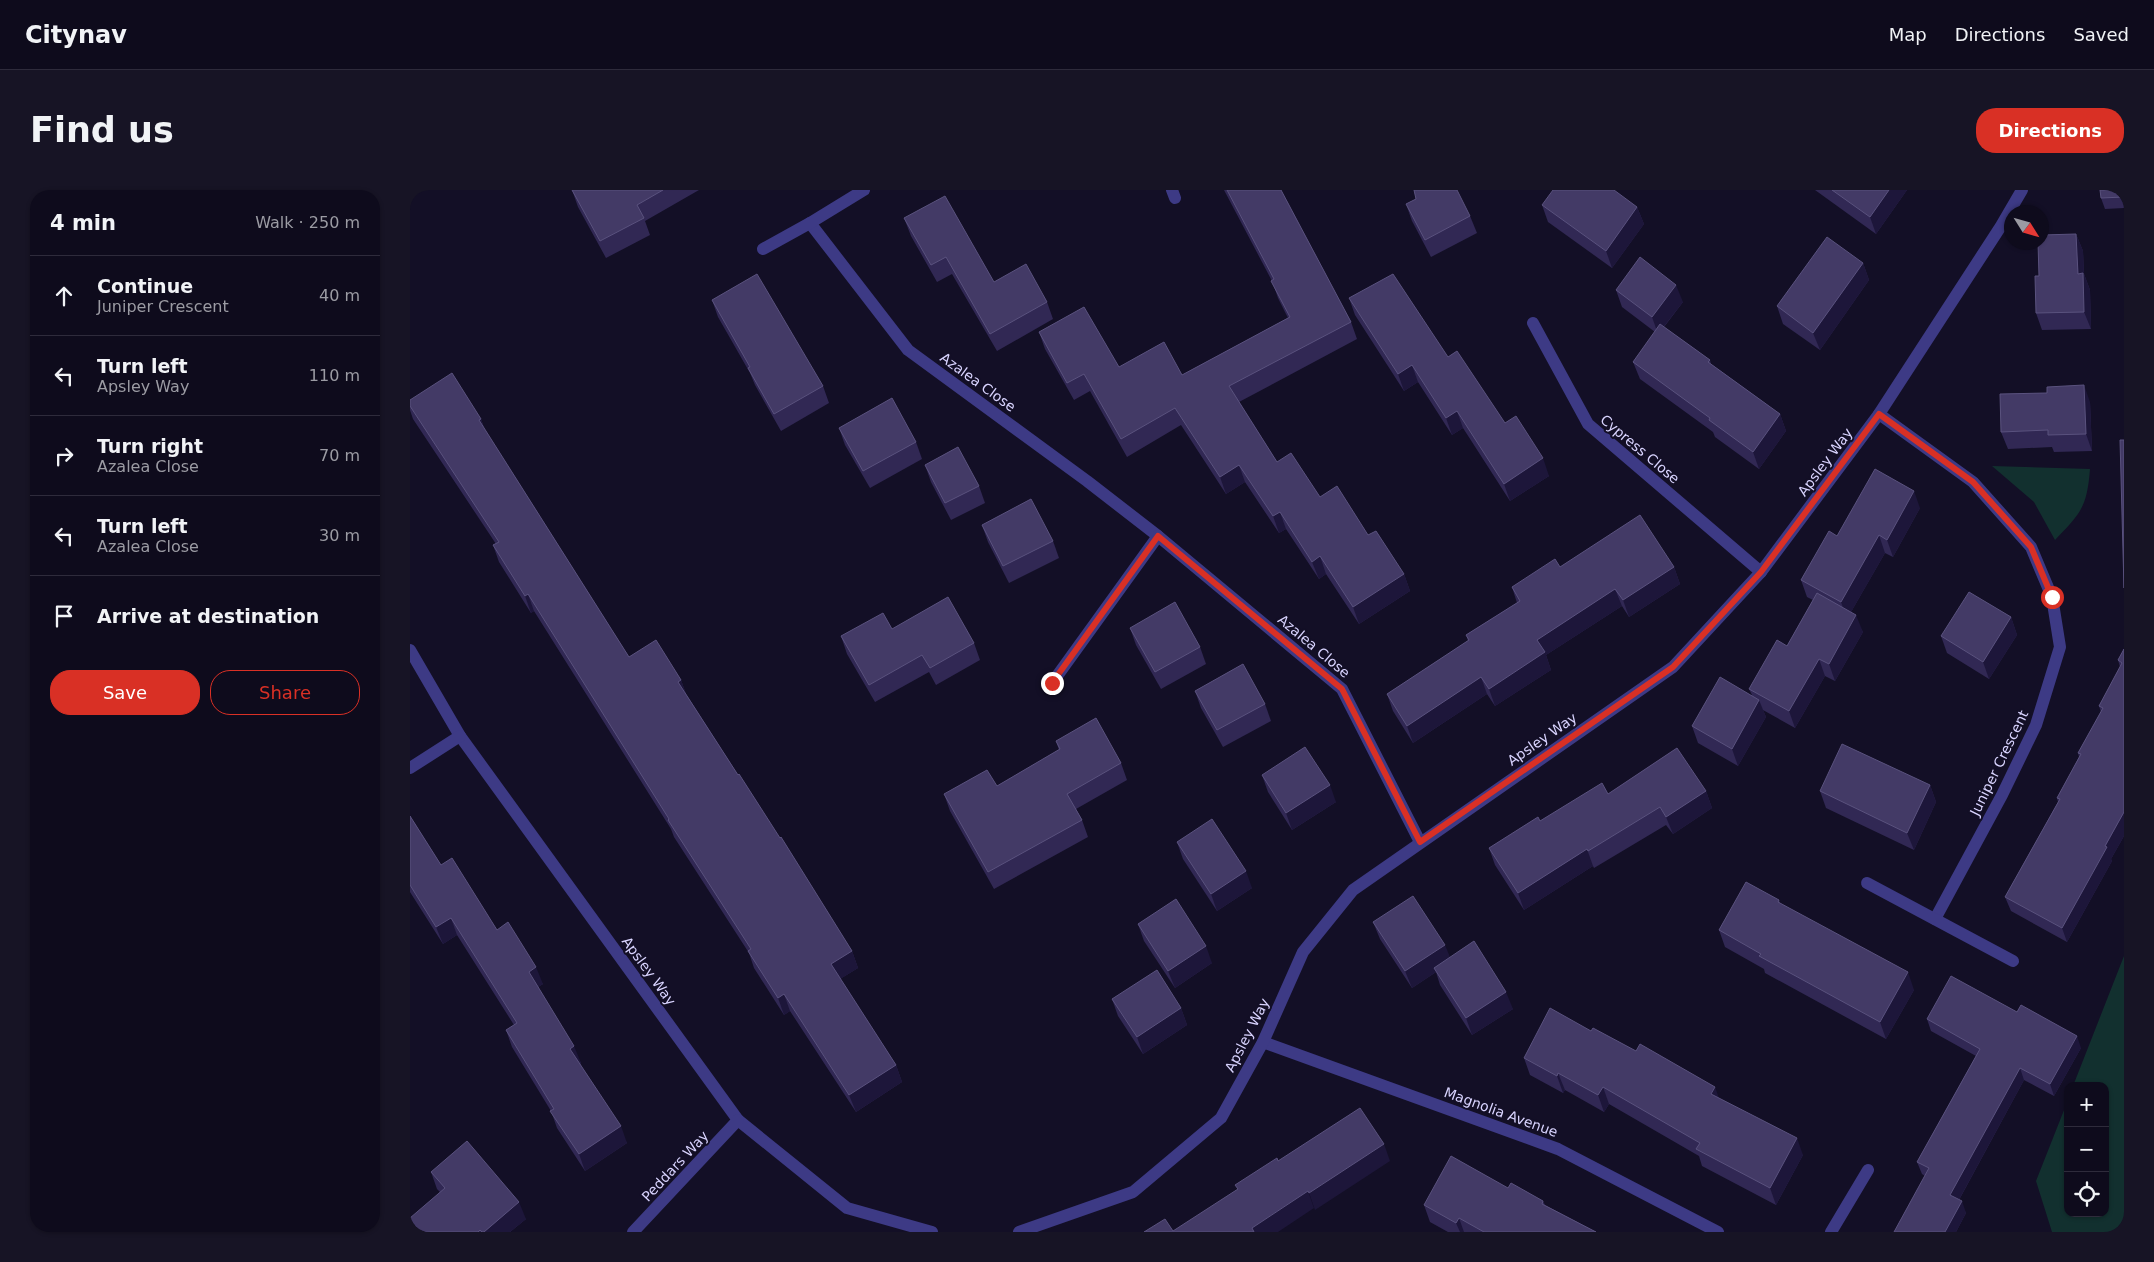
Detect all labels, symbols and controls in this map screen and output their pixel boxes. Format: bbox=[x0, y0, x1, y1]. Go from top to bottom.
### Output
text: Citynav bbox=[25, 21, 127, 49]
text: Map bbox=[1889, 24, 1927, 45]
text: Directions bbox=[1955, 24, 2045, 45]
text: Saved bbox=[2073, 24, 2129, 45]
button: Directions bbox=[1976, 108, 2124, 153]
text: Find us bbox=[30, 110, 174, 150]
north arrow bbox=[2004, 205, 2049, 250]
text: 4 min bbox=[50, 211, 116, 235]
text: Walk · 250 m bbox=[255, 213, 360, 232]
text: Continue bbox=[97, 275, 193, 297]
icon: ahead bbox=[50, 282, 78, 310]
text: 40 m bbox=[319, 286, 360, 305]
text: Juniper Crescent bbox=[97, 297, 229, 316]
street label: Azalea Close bbox=[937, 349, 1019, 415]
text: Turn left bbox=[97, 355, 188, 377]
icon: left bbox=[50, 362, 78, 390]
text: 110 m bbox=[309, 366, 360, 385]
text: Apsley Way bbox=[97, 377, 189, 396]
street label: Cypress Close bbox=[1597, 411, 1683, 487]
street label: Apsley Way bbox=[1794, 425, 1856, 499]
text: Turn right bbox=[97, 435, 203, 457]
icon: right bbox=[50, 442, 78, 470]
text: 70 m bbox=[319, 446, 360, 465]
text: Azalea Close bbox=[97, 457, 199, 476]
text: Turn left bbox=[97, 515, 188, 537]
icon: left bbox=[50, 522, 78, 550]
text: 30 m bbox=[319, 526, 360, 545]
text: Azalea Close bbox=[97, 537, 199, 556]
route start bbox=[2041, 586, 2064, 609]
icon: arrive bbox=[50, 602, 78, 630]
text: Arrive at destination bbox=[97, 605, 319, 627]
street label: Azalea Close bbox=[1275, 611, 1353, 681]
button: Save bbox=[50, 670, 200, 715]
button: Share bbox=[210, 670, 360, 715]
route end bbox=[1041, 672, 1064, 695]
street label: Juniper Crescent bbox=[1966, 707, 2032, 819]
street label: Apsley Way bbox=[1504, 709, 1580, 769]
street label: Apsley Way bbox=[619, 934, 679, 1008]
street label: Apsley Way bbox=[1222, 995, 1272, 1075]
map controls bbox=[2064, 1082, 2109, 1217]
button: + bbox=[2064, 1082, 2109, 1127]
street label: Magnolia Avenue bbox=[1442, 1084, 1560, 1140]
button: − bbox=[2064, 1127, 2109, 1172]
street label: Peddars Way bbox=[638, 1128, 712, 1204]
button: locate bbox=[2064, 1172, 2109, 1217]

